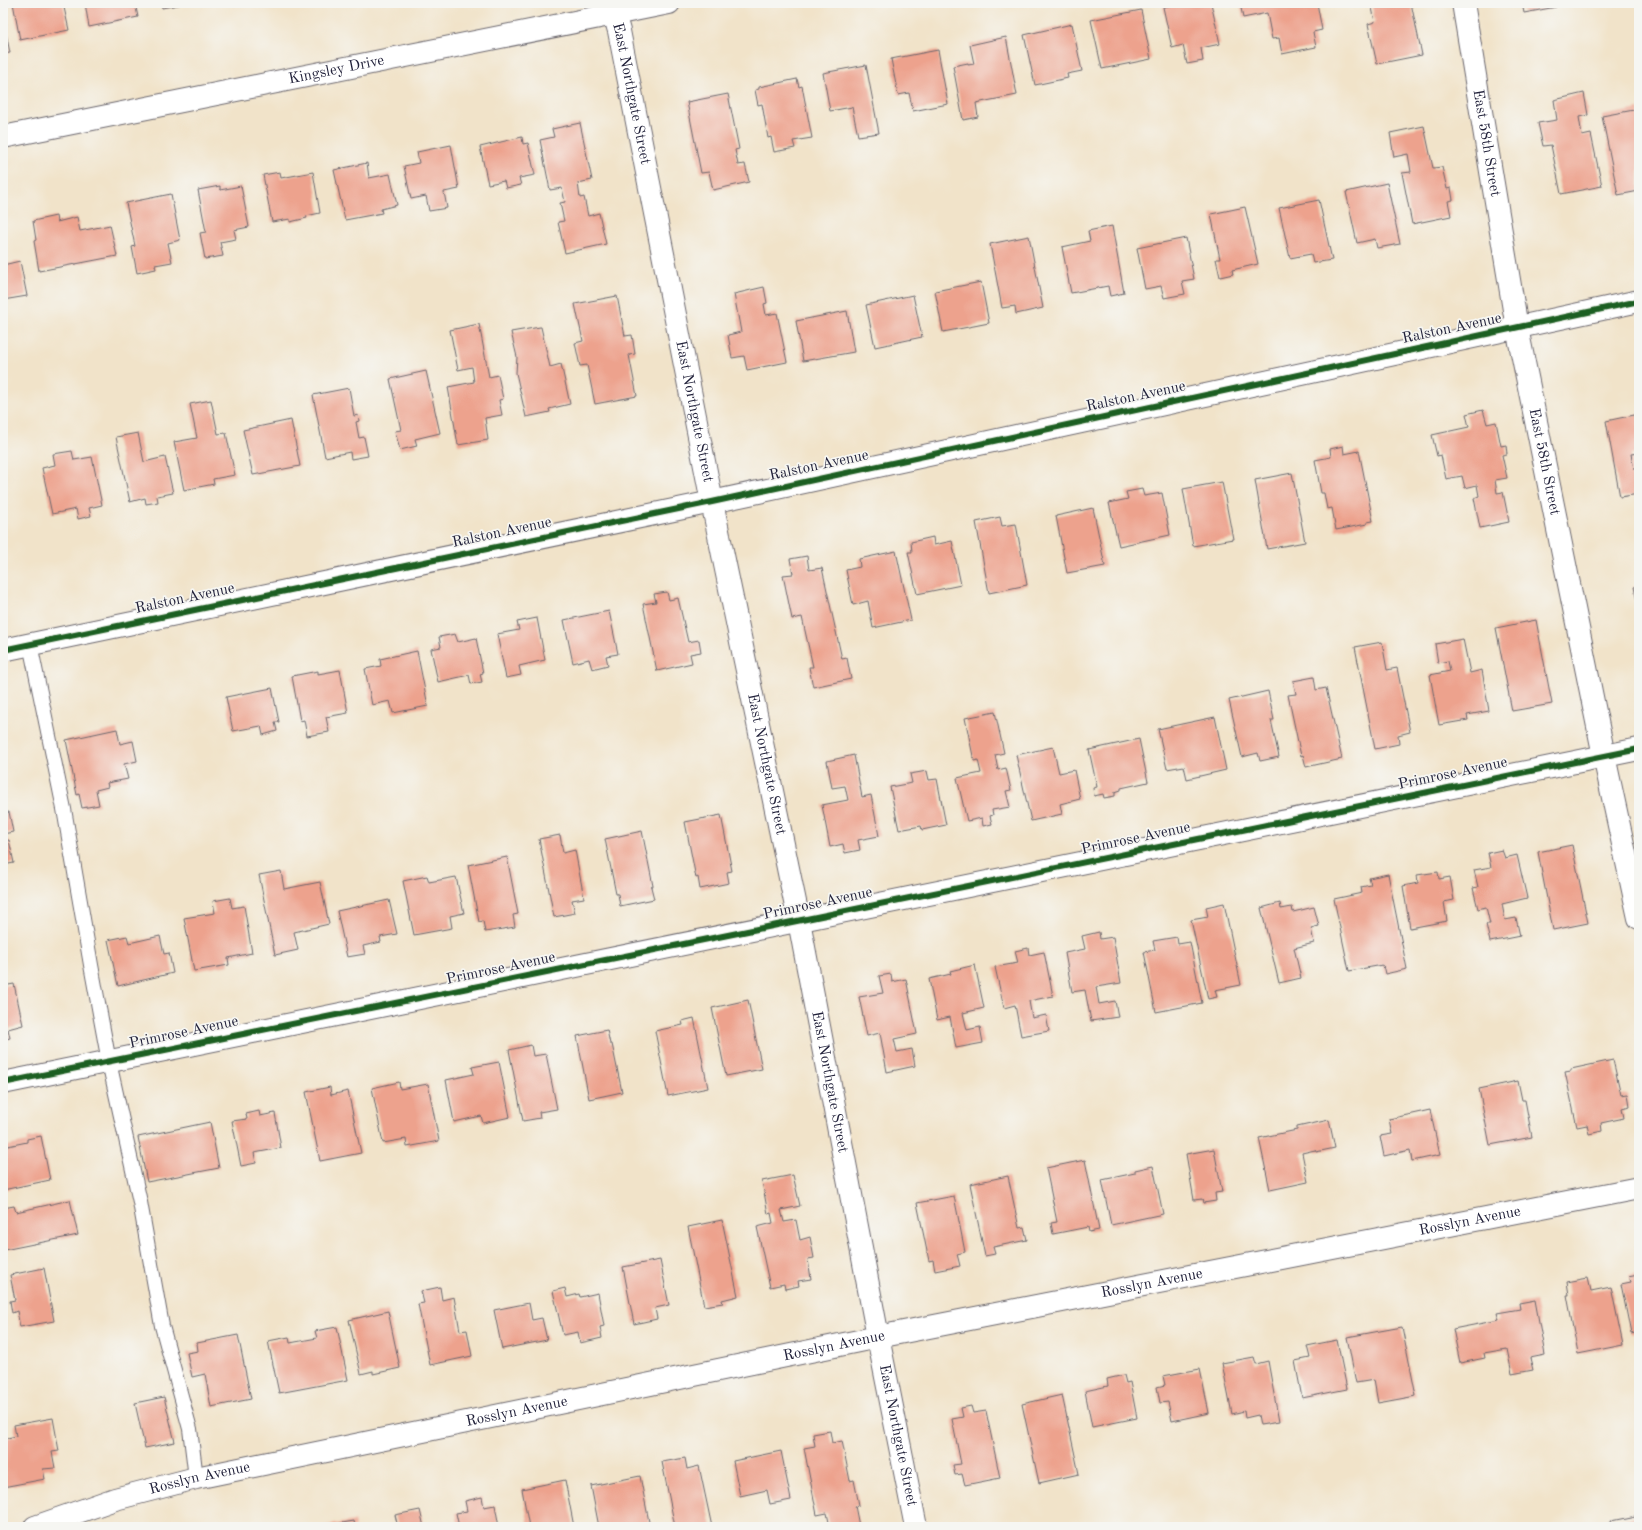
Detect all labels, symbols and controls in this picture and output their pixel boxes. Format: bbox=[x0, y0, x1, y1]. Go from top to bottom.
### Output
street label: East Northgate Street bbox=[610, 21, 653, 166]
street label: Kingsley Drive bbox=[287, 53, 386, 87]
street label: East 58th Street bbox=[1470, 88, 1503, 198]
street label: Ralston Avenue bbox=[1401, 311, 1503, 347]
street label: East Northgate Street bbox=[673, 339, 715, 484]
street label: Ralston Avenue bbox=[1085, 379, 1187, 415]
street label: East 58th Street bbox=[1526, 407, 1562, 517]
street label: Ralston Avenue bbox=[768, 448, 870, 484]
street label: Ralston Avenue bbox=[451, 515, 553, 551]
street label: Ralston Avenue bbox=[134, 581, 236, 617]
street label: East Northgate Street bbox=[744, 692, 788, 836]
street label: Primrose Avenue bbox=[1397, 755, 1509, 793]
street label: Primrose Avenue bbox=[1080, 820, 1192, 858]
street label: Primrose Avenue bbox=[762, 885, 874, 923]
street label: Primrose Avenue bbox=[445, 950, 557, 988]
street label: East Northgate Street bbox=[809, 1010, 850, 1154]
street label: Primrose Avenue bbox=[128, 1014, 240, 1052]
street label: Rosslyn Avenue bbox=[1418, 1204, 1522, 1238]
street label: Rosslyn Avenue bbox=[1100, 1266, 1204, 1301]
street label: Rosslyn Avenue bbox=[782, 1328, 886, 1364]
street label: East Northgate Street bbox=[876, 1363, 919, 1508]
street label: Rosslyn Avenue bbox=[465, 1394, 569, 1429]
street label: Rosslyn Avenue bbox=[148, 1459, 252, 1497]

